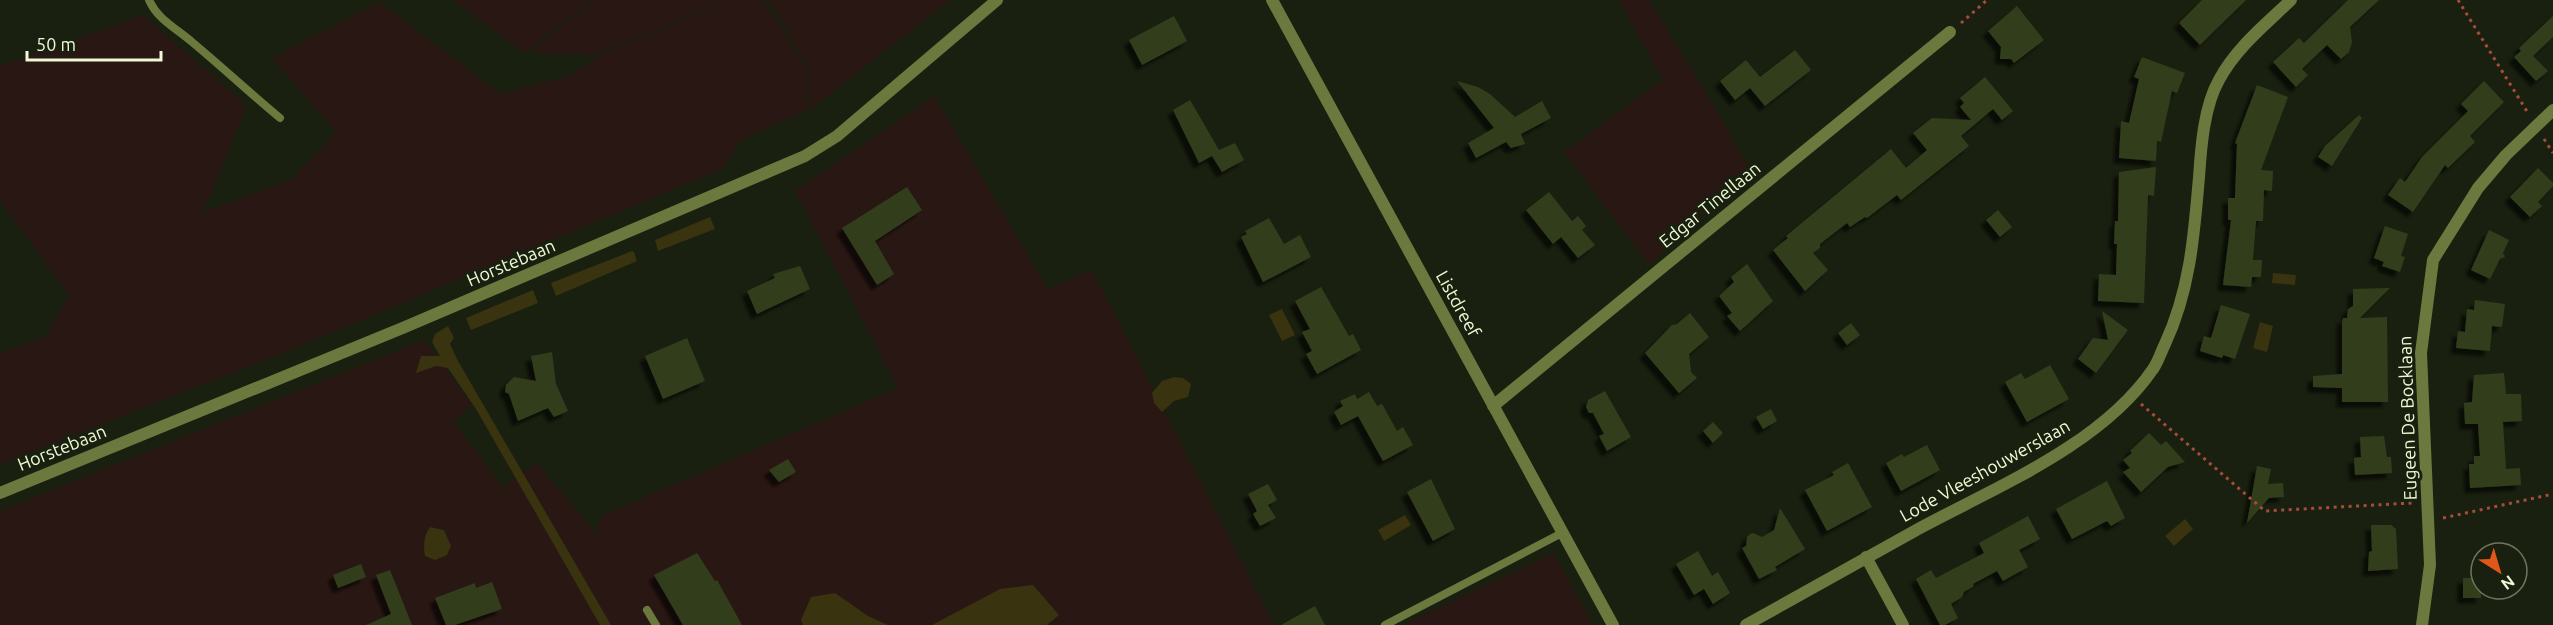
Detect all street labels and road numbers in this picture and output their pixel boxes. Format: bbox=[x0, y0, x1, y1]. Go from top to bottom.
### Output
street label: Edgar Tinellaan bbox=[1655, 157, 1764, 251]
street label: Horstebaan bbox=[463, 235, 558, 290]
street label: Listdreef bbox=[1433, 267, 1485, 340]
street label: Eugeen De Bocklaan bbox=[2394, 335, 2420, 501]
street label: Lode Vleeshouwerslaan bbox=[1896, 415, 2073, 525]
street label: Horstebaan bbox=[14, 420, 109, 474]

